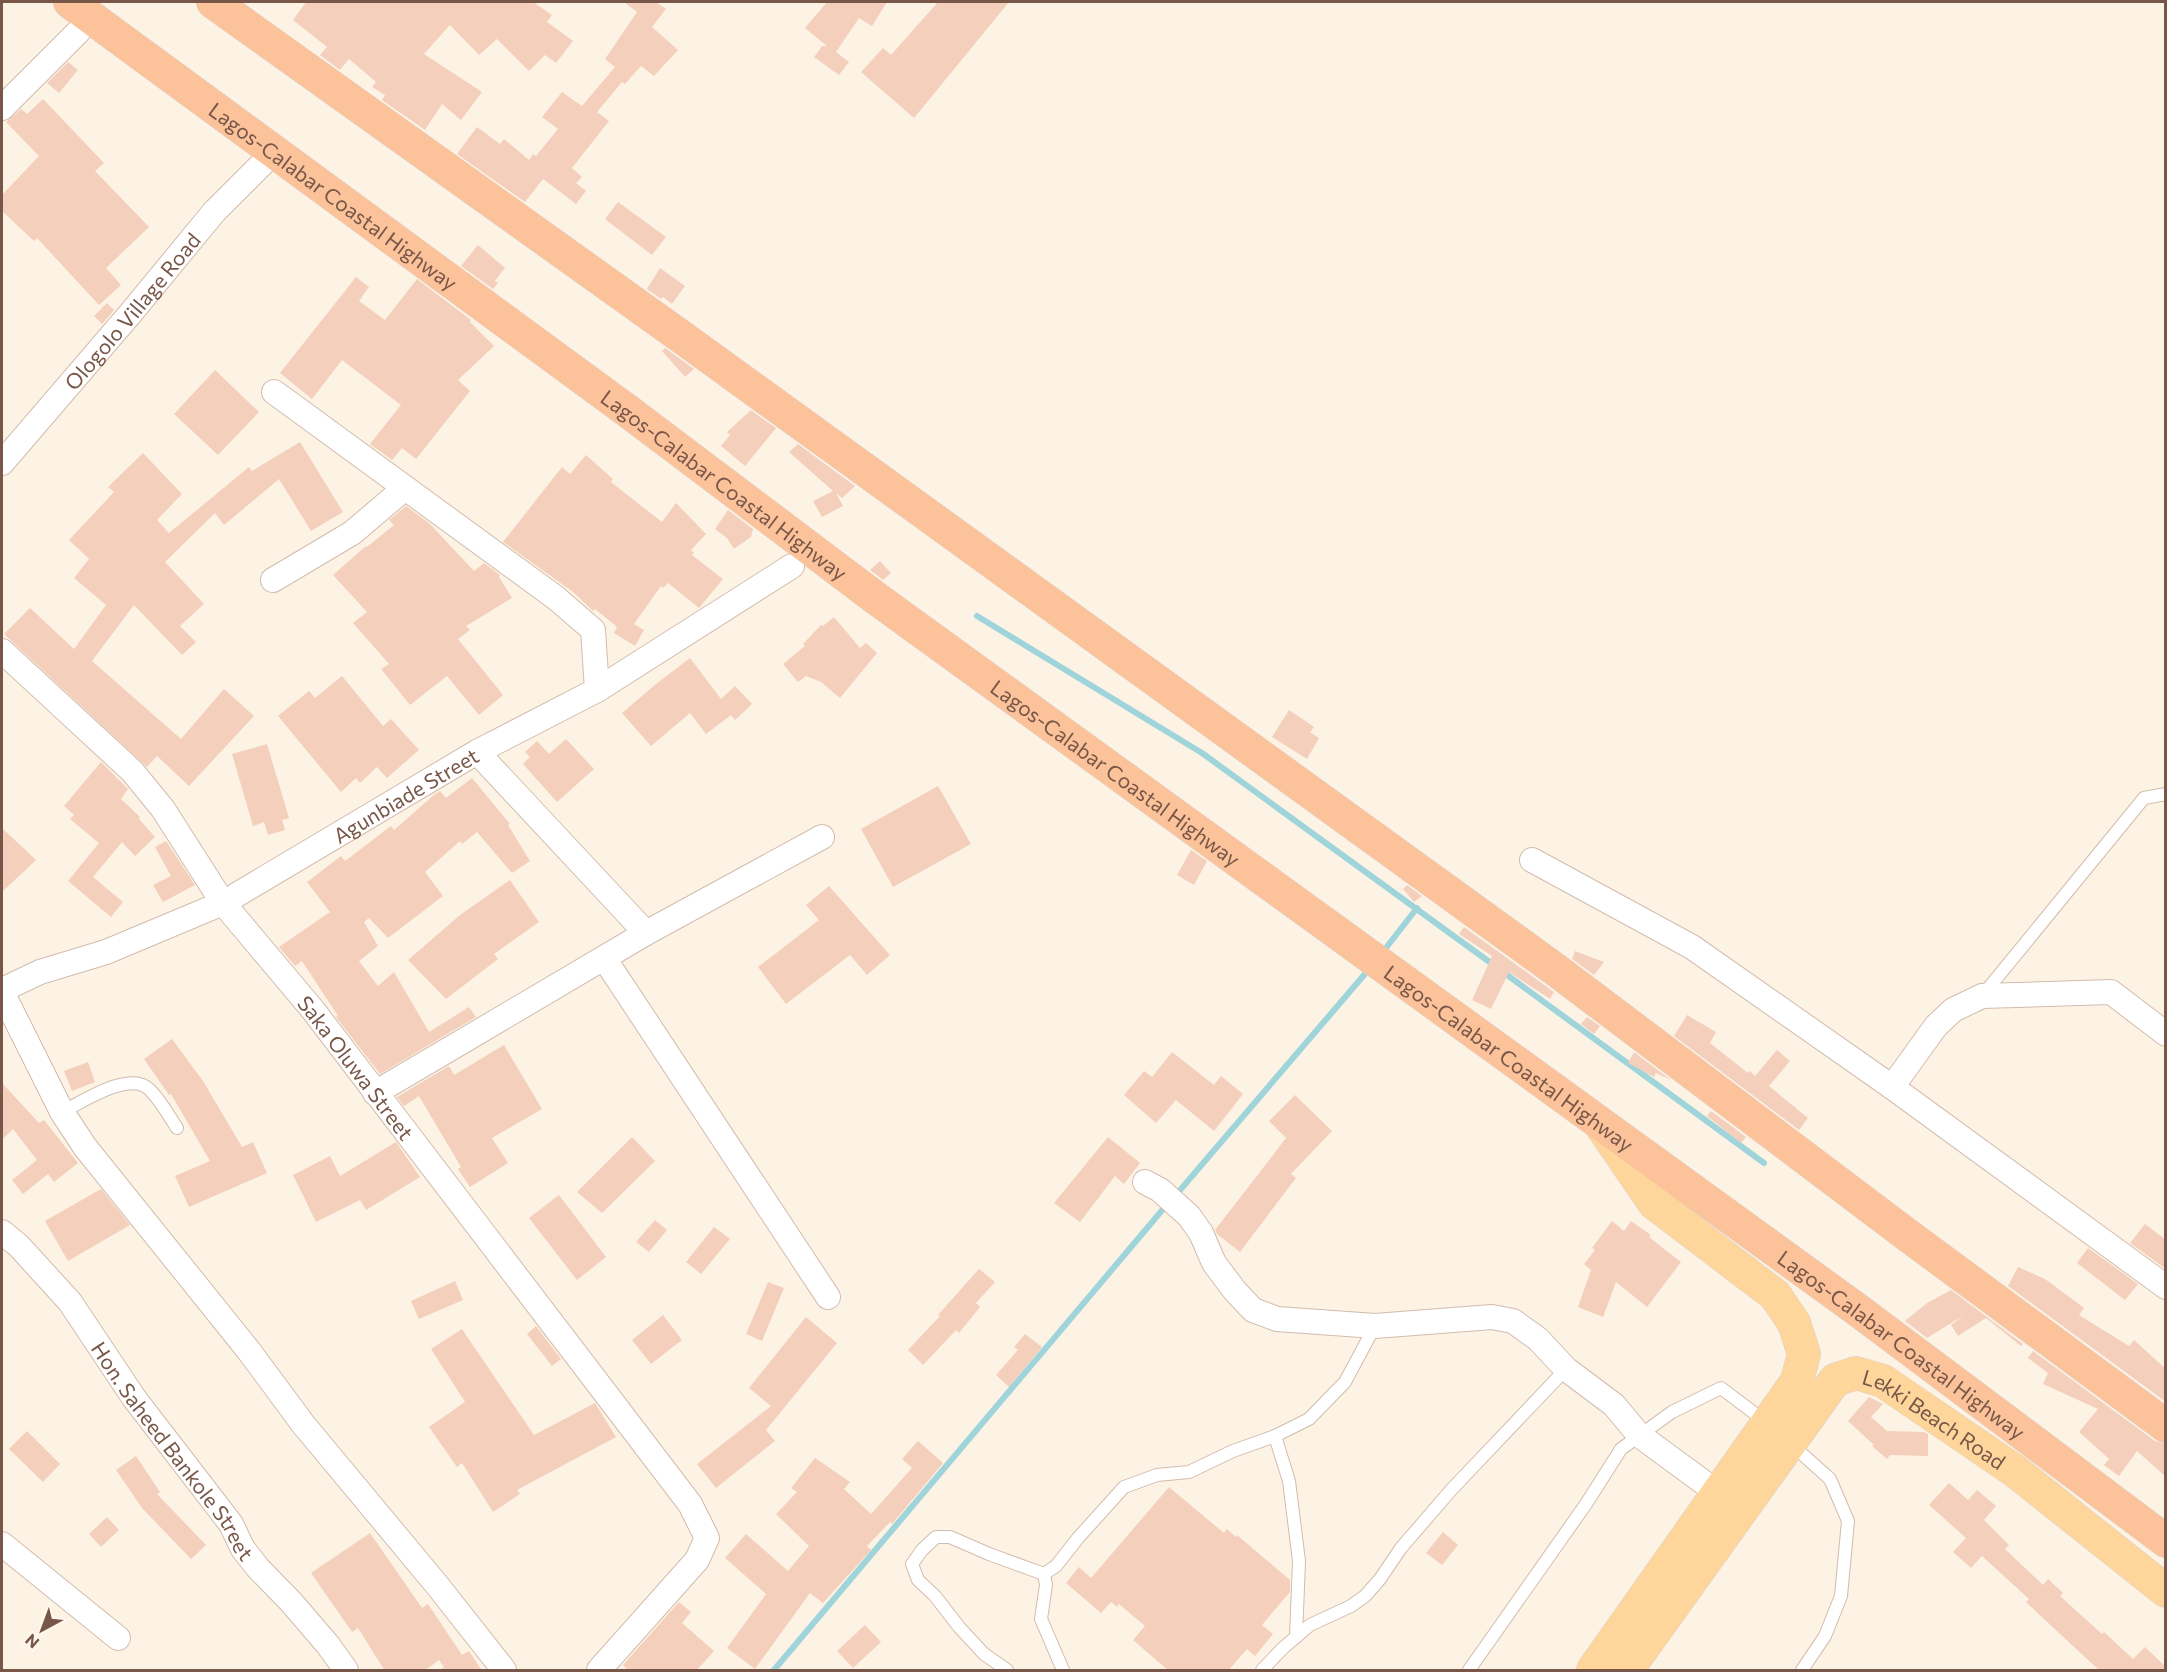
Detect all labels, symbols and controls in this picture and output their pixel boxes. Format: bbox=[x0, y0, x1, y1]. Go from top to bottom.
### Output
street label: Lagos-Calabar Coastal Highway bbox=[205, 96, 463, 295]
street label: Ologolo Village Road bbox=[58, 227, 205, 394]
street label: Lagos-Calabar Coastal Highway bbox=[597, 384, 853, 585]
street label: Lagos-Calabar Coastal Highway bbox=[987, 674, 1245, 871]
street label: Agunbiade Street bbox=[328, 742, 483, 847]
street label: Lagos-Calabar Coastal Highway bbox=[1380, 959, 1639, 1156]
street label: Saka Oluwa Street bbox=[293, 990, 420, 1144]
street label: Lagos-Calabar Coastal Highway bbox=[1773, 1244, 2031, 1444]
street label: Hon. Saheed Bankole Street bbox=[87, 1336, 259, 1565]
street label: Lekki Beach Road bbox=[1860, 1363, 2011, 1474]
north arrow bbox=[12, 1600, 72, 1660]
text: N bbox=[21, 1631, 43, 1653]

